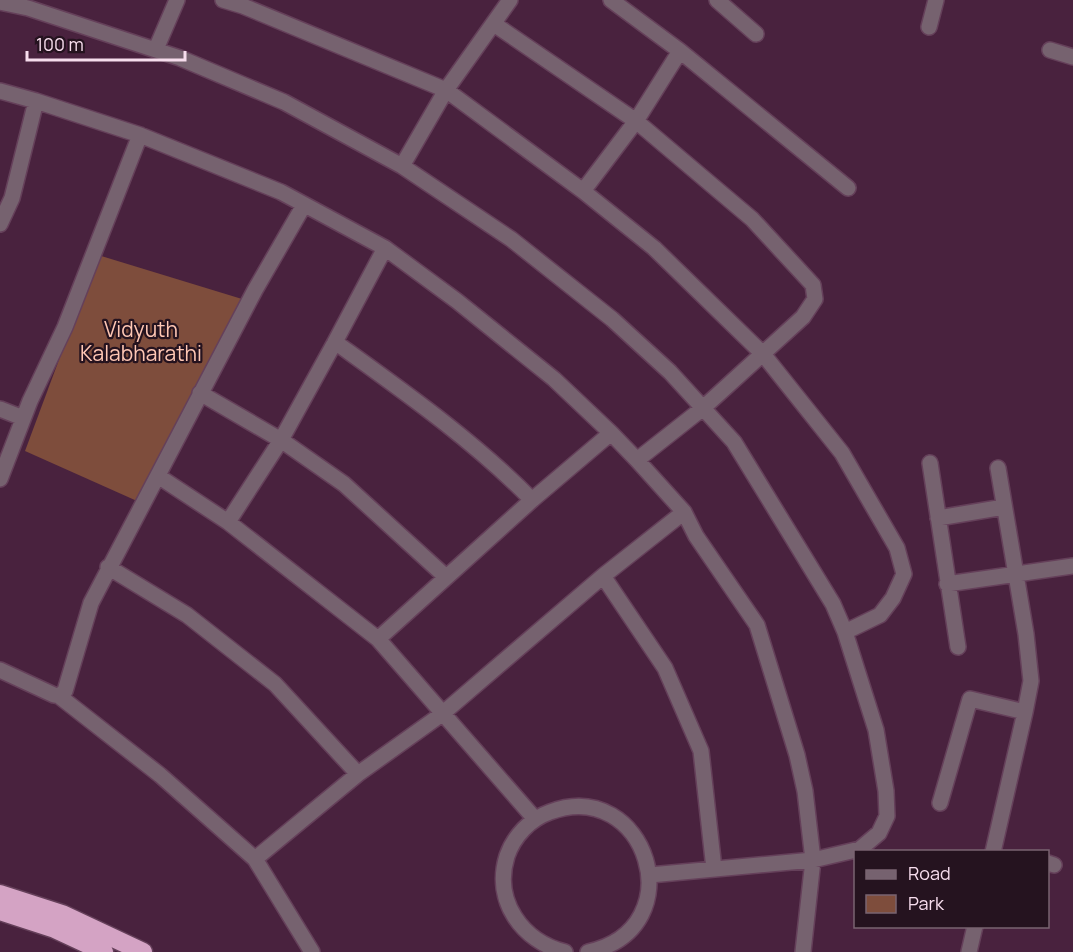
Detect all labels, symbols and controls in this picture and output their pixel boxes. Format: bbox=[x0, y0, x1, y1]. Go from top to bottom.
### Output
scale bar bbox=[27, 24, 184, 62]
text: 100 m bbox=[36, 32, 84, 56]
park label: Vidyuth Kalabharathi bbox=[80, 315, 202, 367]
legend bbox=[854, 850, 1049, 928]
text: Road bbox=[908, 861, 951, 885]
text: Park bbox=[908, 891, 945, 915]

